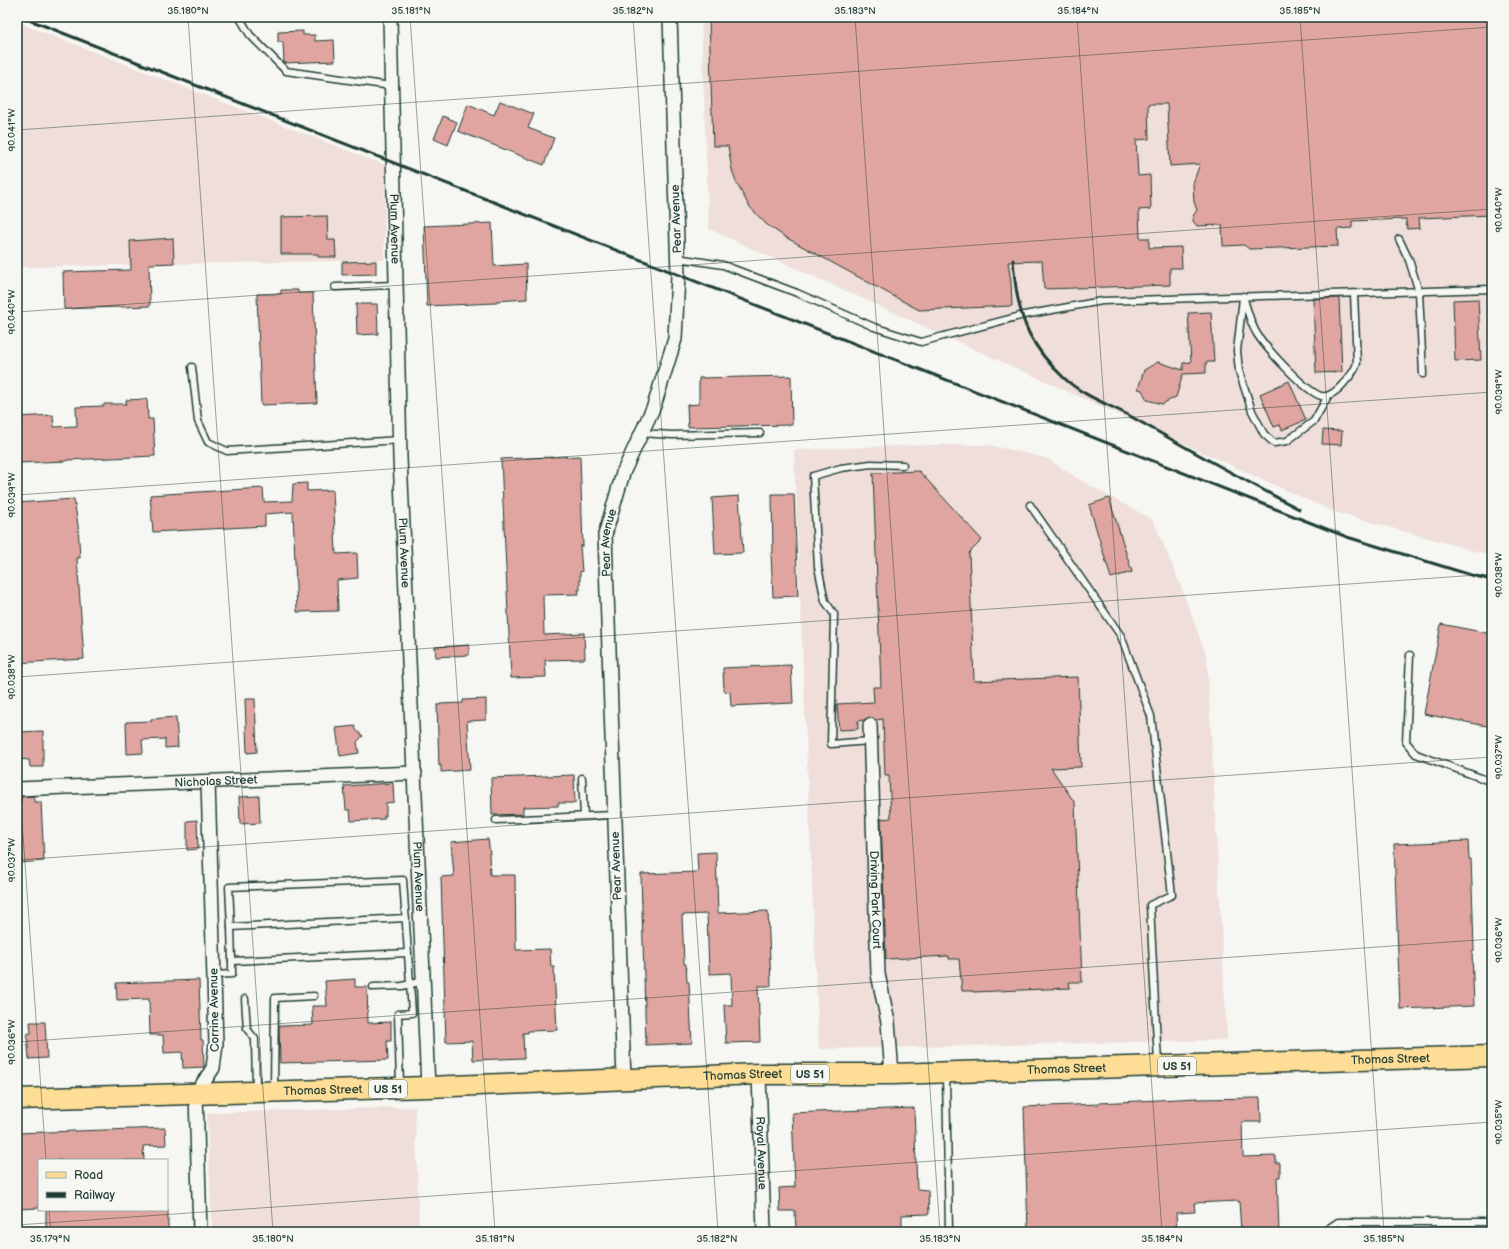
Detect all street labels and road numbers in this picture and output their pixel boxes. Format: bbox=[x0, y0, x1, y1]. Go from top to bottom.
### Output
street label: Pear Avenue bbox=[668, 184, 685, 254]
street label: Plum Avenue bbox=[386, 194, 403, 264]
street label: Pear Avenue bbox=[598, 507, 620, 577]
street label: Plum Avenue bbox=[395, 517, 413, 588]
street label: Nicholas Street bbox=[174, 772, 258, 791]
street label: Pear Avenue bbox=[608, 831, 625, 901]
street label: Plum Avenue bbox=[409, 841, 427, 912]
street label: Driving Park Court bbox=[866, 850, 884, 950]
street label: Corrine Avenue bbox=[206, 968, 223, 1052]
street label: Thomas Street bbox=[1351, 1051, 1430, 1068]
road number: US 51 bbox=[1158, 1057, 1196, 1075]
street label: Thomas Street bbox=[1027, 1061, 1107, 1078]
road number: US 51 bbox=[791, 1065, 829, 1083]
street label: Thomas Street bbox=[703, 1067, 782, 1084]
road number: US 51 bbox=[369, 1080, 407, 1098]
street label: Thomas Street bbox=[283, 1082, 363, 1099]
street label: Royal Avenue bbox=[752, 1116, 770, 1190]

